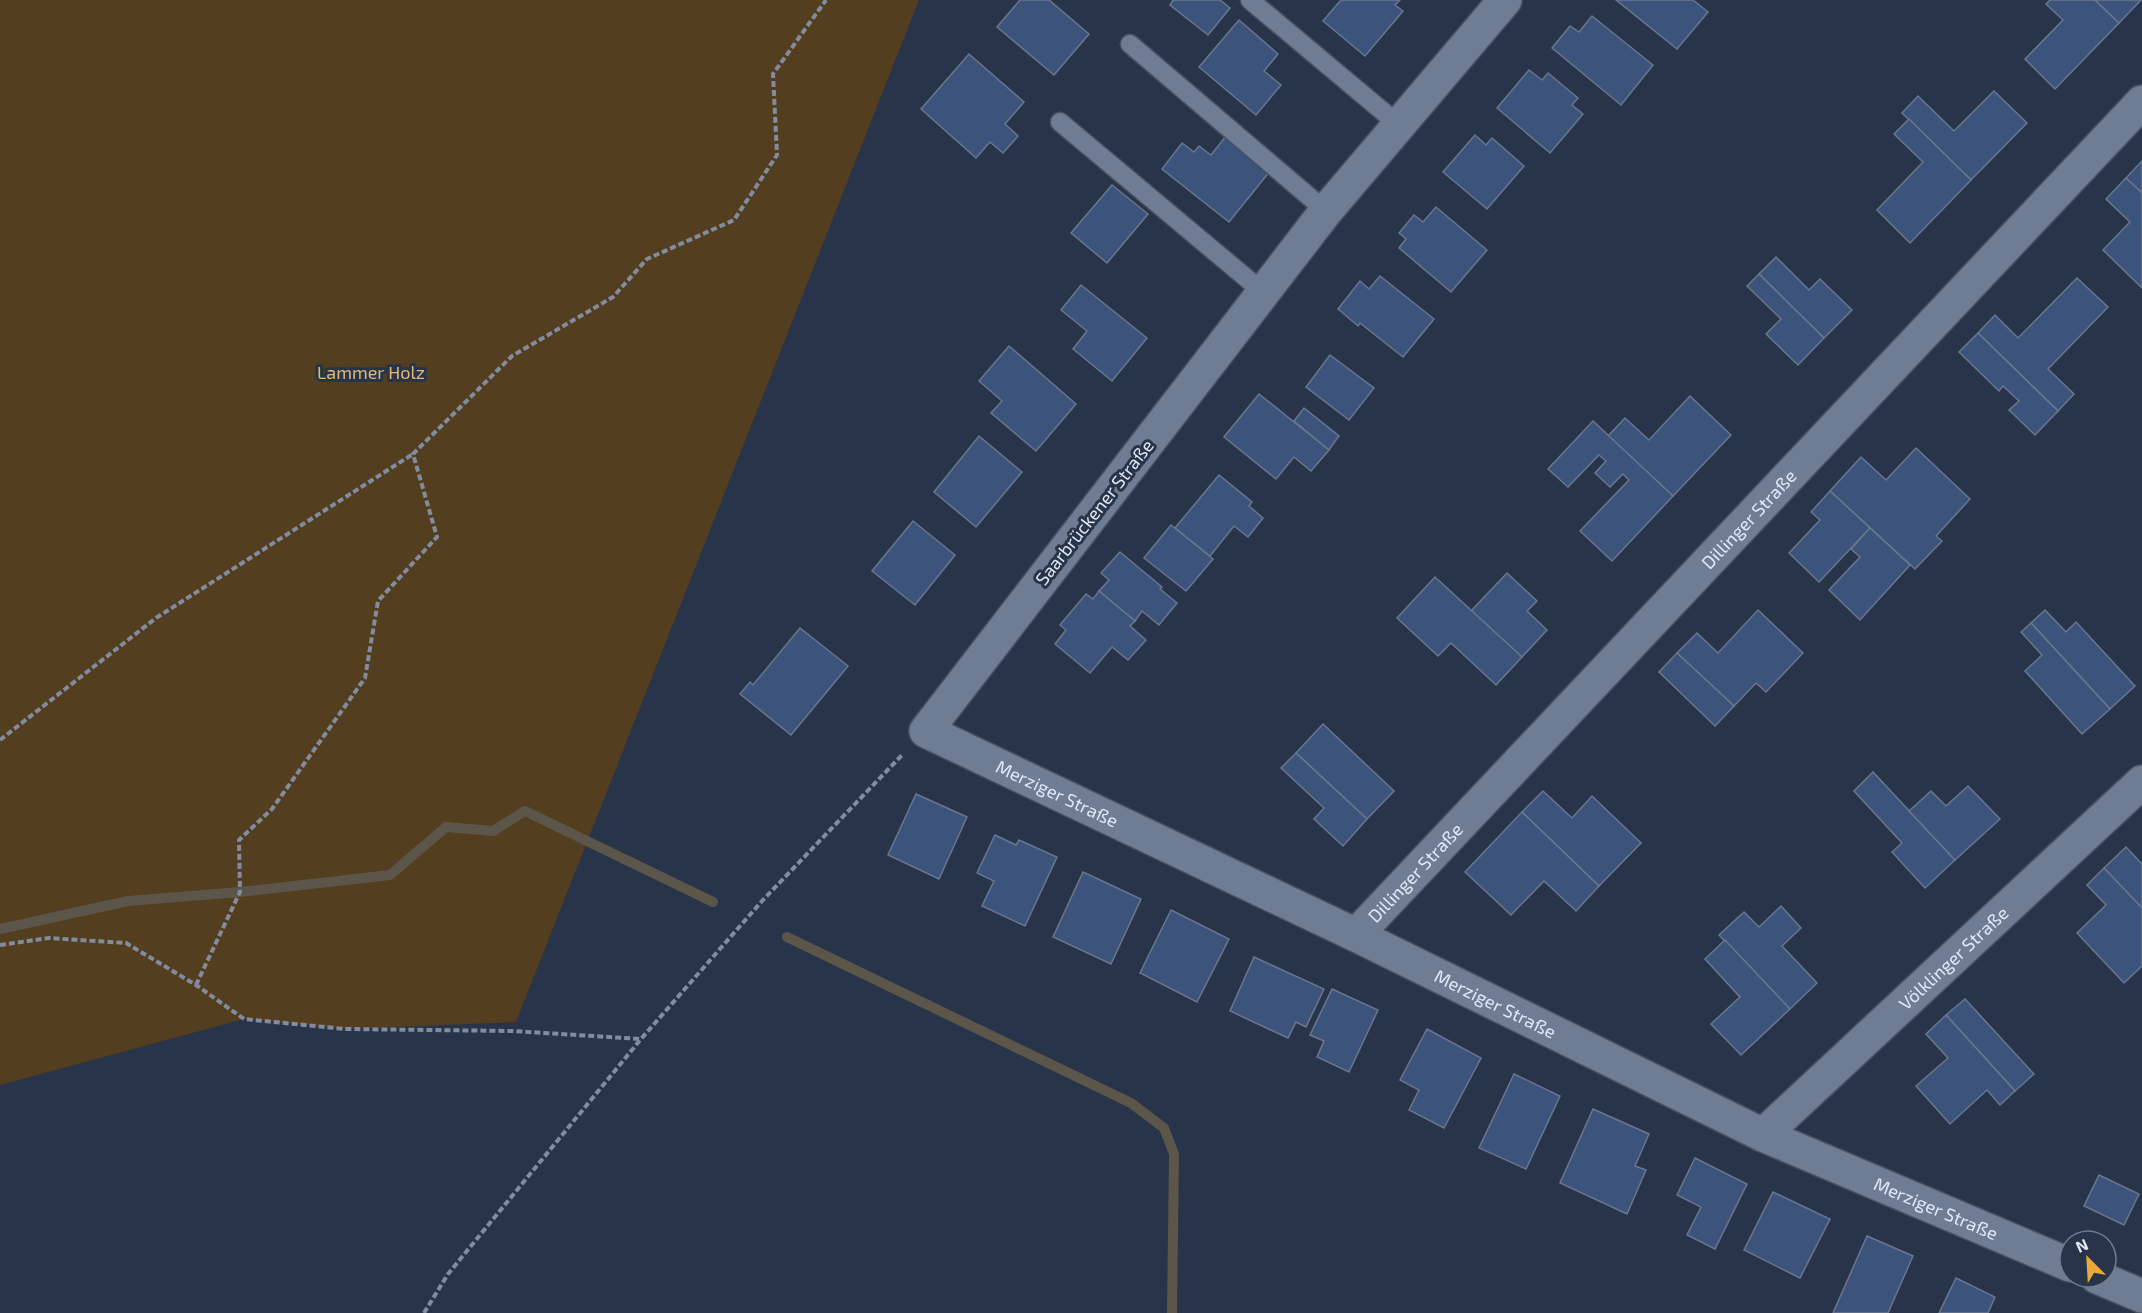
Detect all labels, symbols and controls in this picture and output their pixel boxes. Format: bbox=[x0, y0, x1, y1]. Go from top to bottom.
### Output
park label: Lammer Holz bbox=[317, 361, 425, 383]
street label: Saarbrückener Straße bbox=[1030, 435, 1158, 589]
street label: Dillinger Straße bbox=[1697, 465, 1801, 573]
street label: Merziger Straße bbox=[993, 755, 1122, 832]
street label: Dillinger Straße bbox=[1363, 818, 1467, 927]
street label: Völklinger Straße bbox=[1894, 901, 2013, 1014]
street label: Merziger Straße bbox=[1431, 964, 1560, 1043]
street label: Merziger Straße bbox=[1871, 1172, 2001, 1244]
north arrow bbox=[2058, 1229, 2118, 1289]
text: N bbox=[2073, 1234, 2091, 1256]

